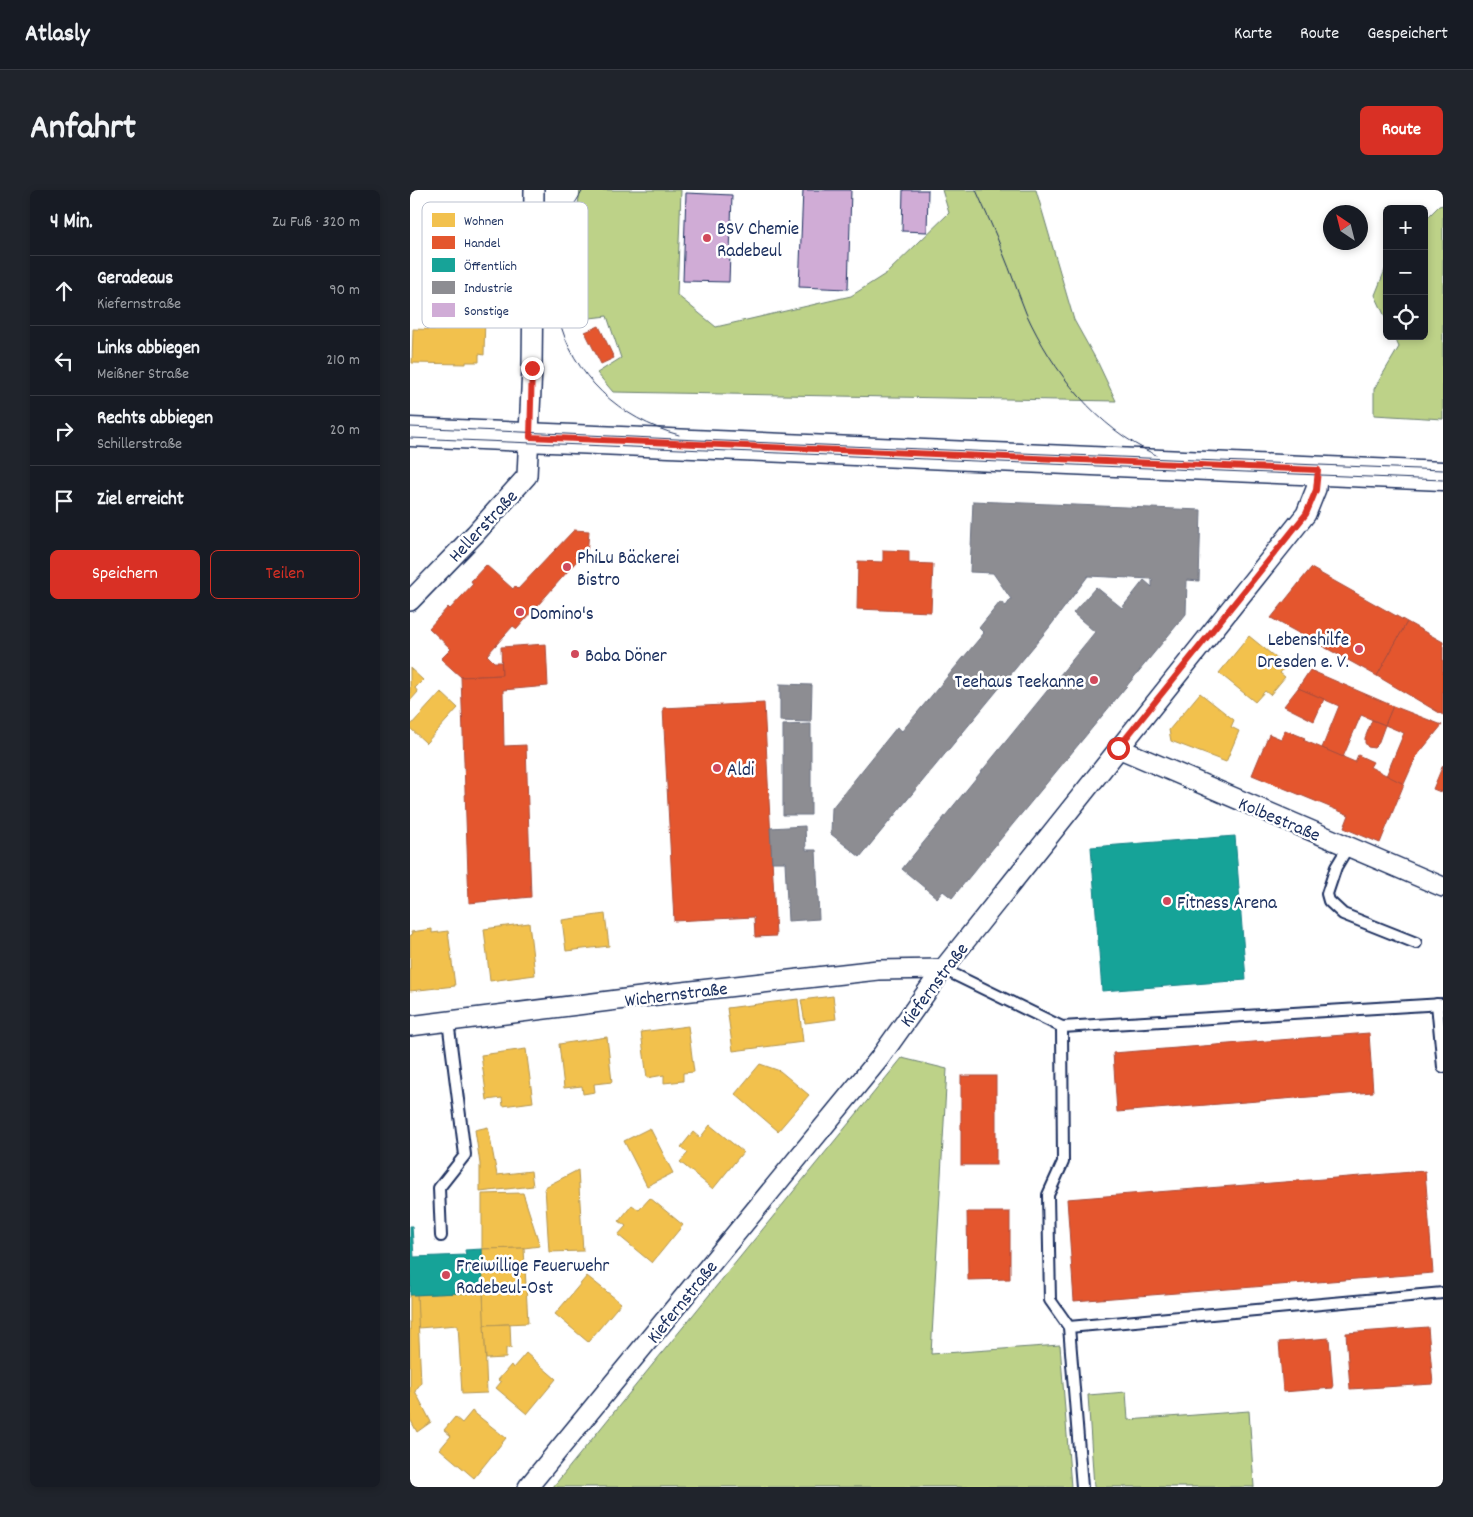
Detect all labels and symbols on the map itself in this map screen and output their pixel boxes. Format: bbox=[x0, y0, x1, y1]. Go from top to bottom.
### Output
legend bbox=[422, 202, 588, 328]
north arrow bbox=[1323, 205, 1368, 250]
text: Wohnen bbox=[464, 212, 504, 232]
place label: BSV Chemie Radebeul bbox=[717, 217, 799, 266]
marker: BSV Chemie Radebeul bbox=[701, 232, 713, 244]
text: Handel bbox=[464, 234, 501, 254]
text: Öffentlich bbox=[464, 257, 517, 277]
text: Industrie bbox=[464, 279, 512, 299]
text: Sonstige bbox=[464, 302, 509, 322]
route end bbox=[521, 357, 544, 380]
street label: Hellerstraße bbox=[444, 485, 525, 570]
place label: PhiLu Bäckerei Bistro bbox=[577, 546, 680, 595]
marker: PhiLu Bäckerei Bistro bbox=[561, 561, 573, 573]
place label: Domino's bbox=[530, 602, 594, 629]
marker: Domino's bbox=[514, 606, 526, 618]
place label: Lebenshilfe Dresden e. V. bbox=[1257, 628, 1349, 677]
marker: Lebenshilfe Dresden e. V. bbox=[1353, 643, 1365, 655]
place label: Baba Döner bbox=[585, 644, 667, 671]
marker: Baba Döner bbox=[569, 648, 581, 660]
place label: Teehaus Teekanne bbox=[955, 670, 1084, 697]
marker: Teehaus Teekanne bbox=[1088, 674, 1100, 686]
route start bbox=[1107, 737, 1130, 760]
place label: Aldi bbox=[727, 758, 755, 785]
marker: Aldi bbox=[711, 762, 723, 774]
street label: Kolbestraße bbox=[1233, 792, 1324, 851]
place label: Fitness Arena bbox=[1177, 891, 1278, 918]
marker: Fitness Arena bbox=[1161, 895, 1173, 907]
street label: Kiefernstraße bbox=[895, 938, 977, 1034]
street label: Wichernstraße bbox=[624, 977, 729, 1016]
place label: Freiwillige Feuerwehr Radebeul-Ost bbox=[456, 1254, 609, 1303]
street label: Kiefernstraße bbox=[642, 1256, 726, 1351]
marker: Freiwillige Feuerwehr Radebeul-Ost bbox=[440, 1269, 452, 1281]

